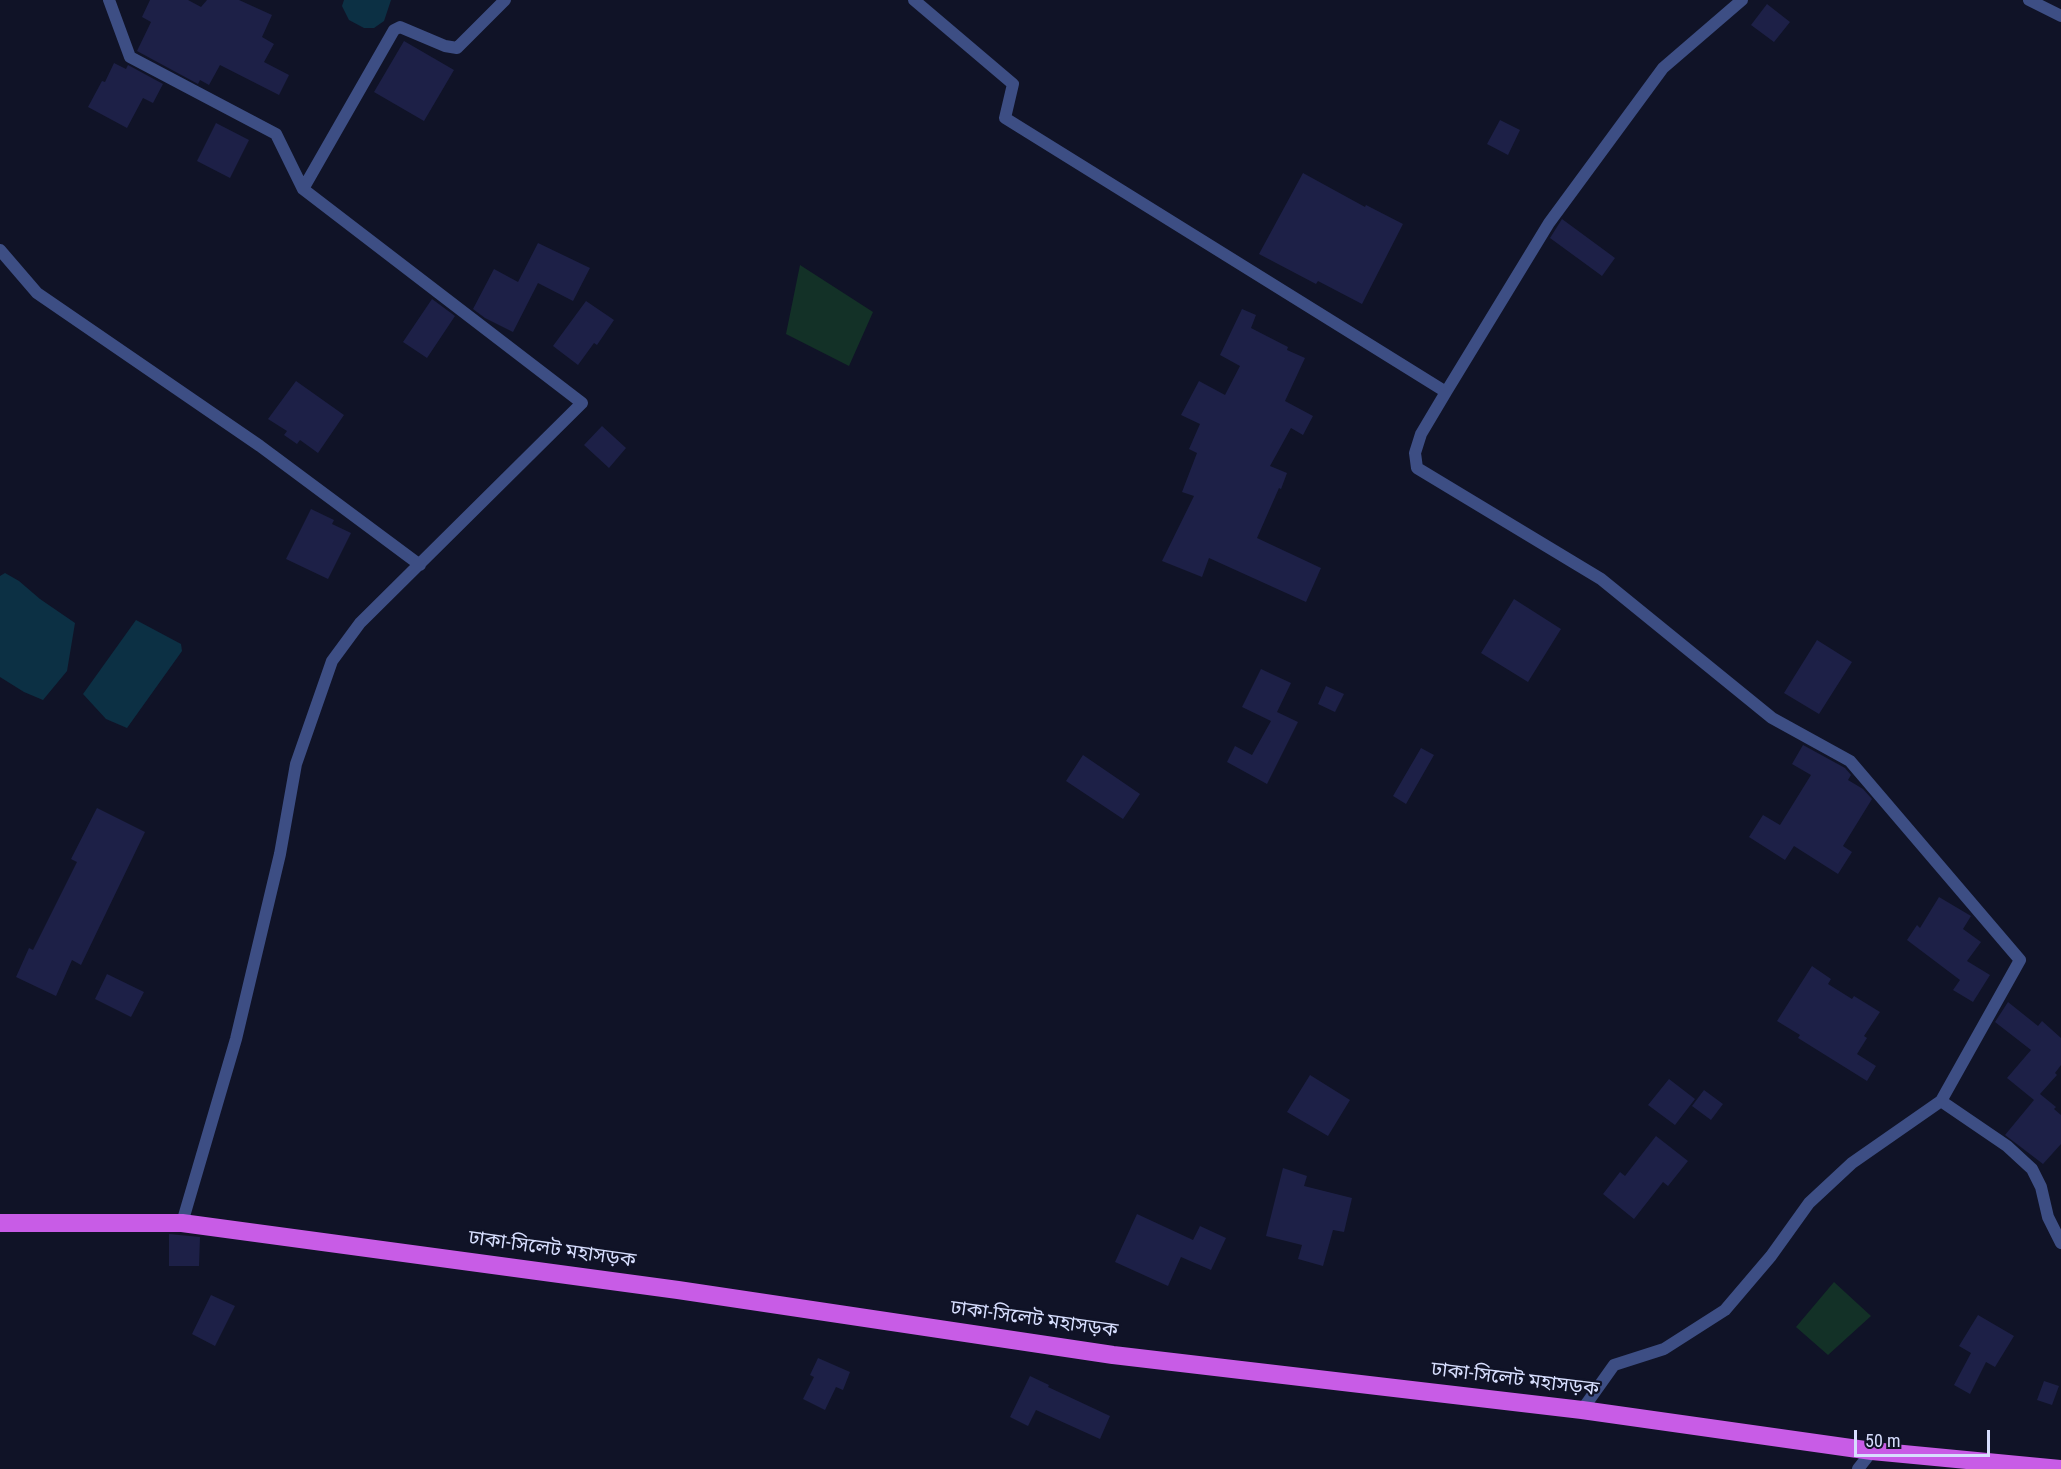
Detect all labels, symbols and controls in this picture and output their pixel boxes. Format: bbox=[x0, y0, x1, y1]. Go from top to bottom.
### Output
street label: ঢাকা-সিলেট মহাসড়ক bbox=[467, 1226, 637, 1274]
street label: ঢাকা-সিলেট মহাসড়ক bbox=[949, 1296, 1119, 1344]
street label: ঢাকা-সিলেট মহাসড়ক bbox=[1430, 1358, 1600, 1402]
scale bar bbox=[1857, 1418, 1994, 1456]
text: 50 m bbox=[1865, 1430, 1900, 1451]

